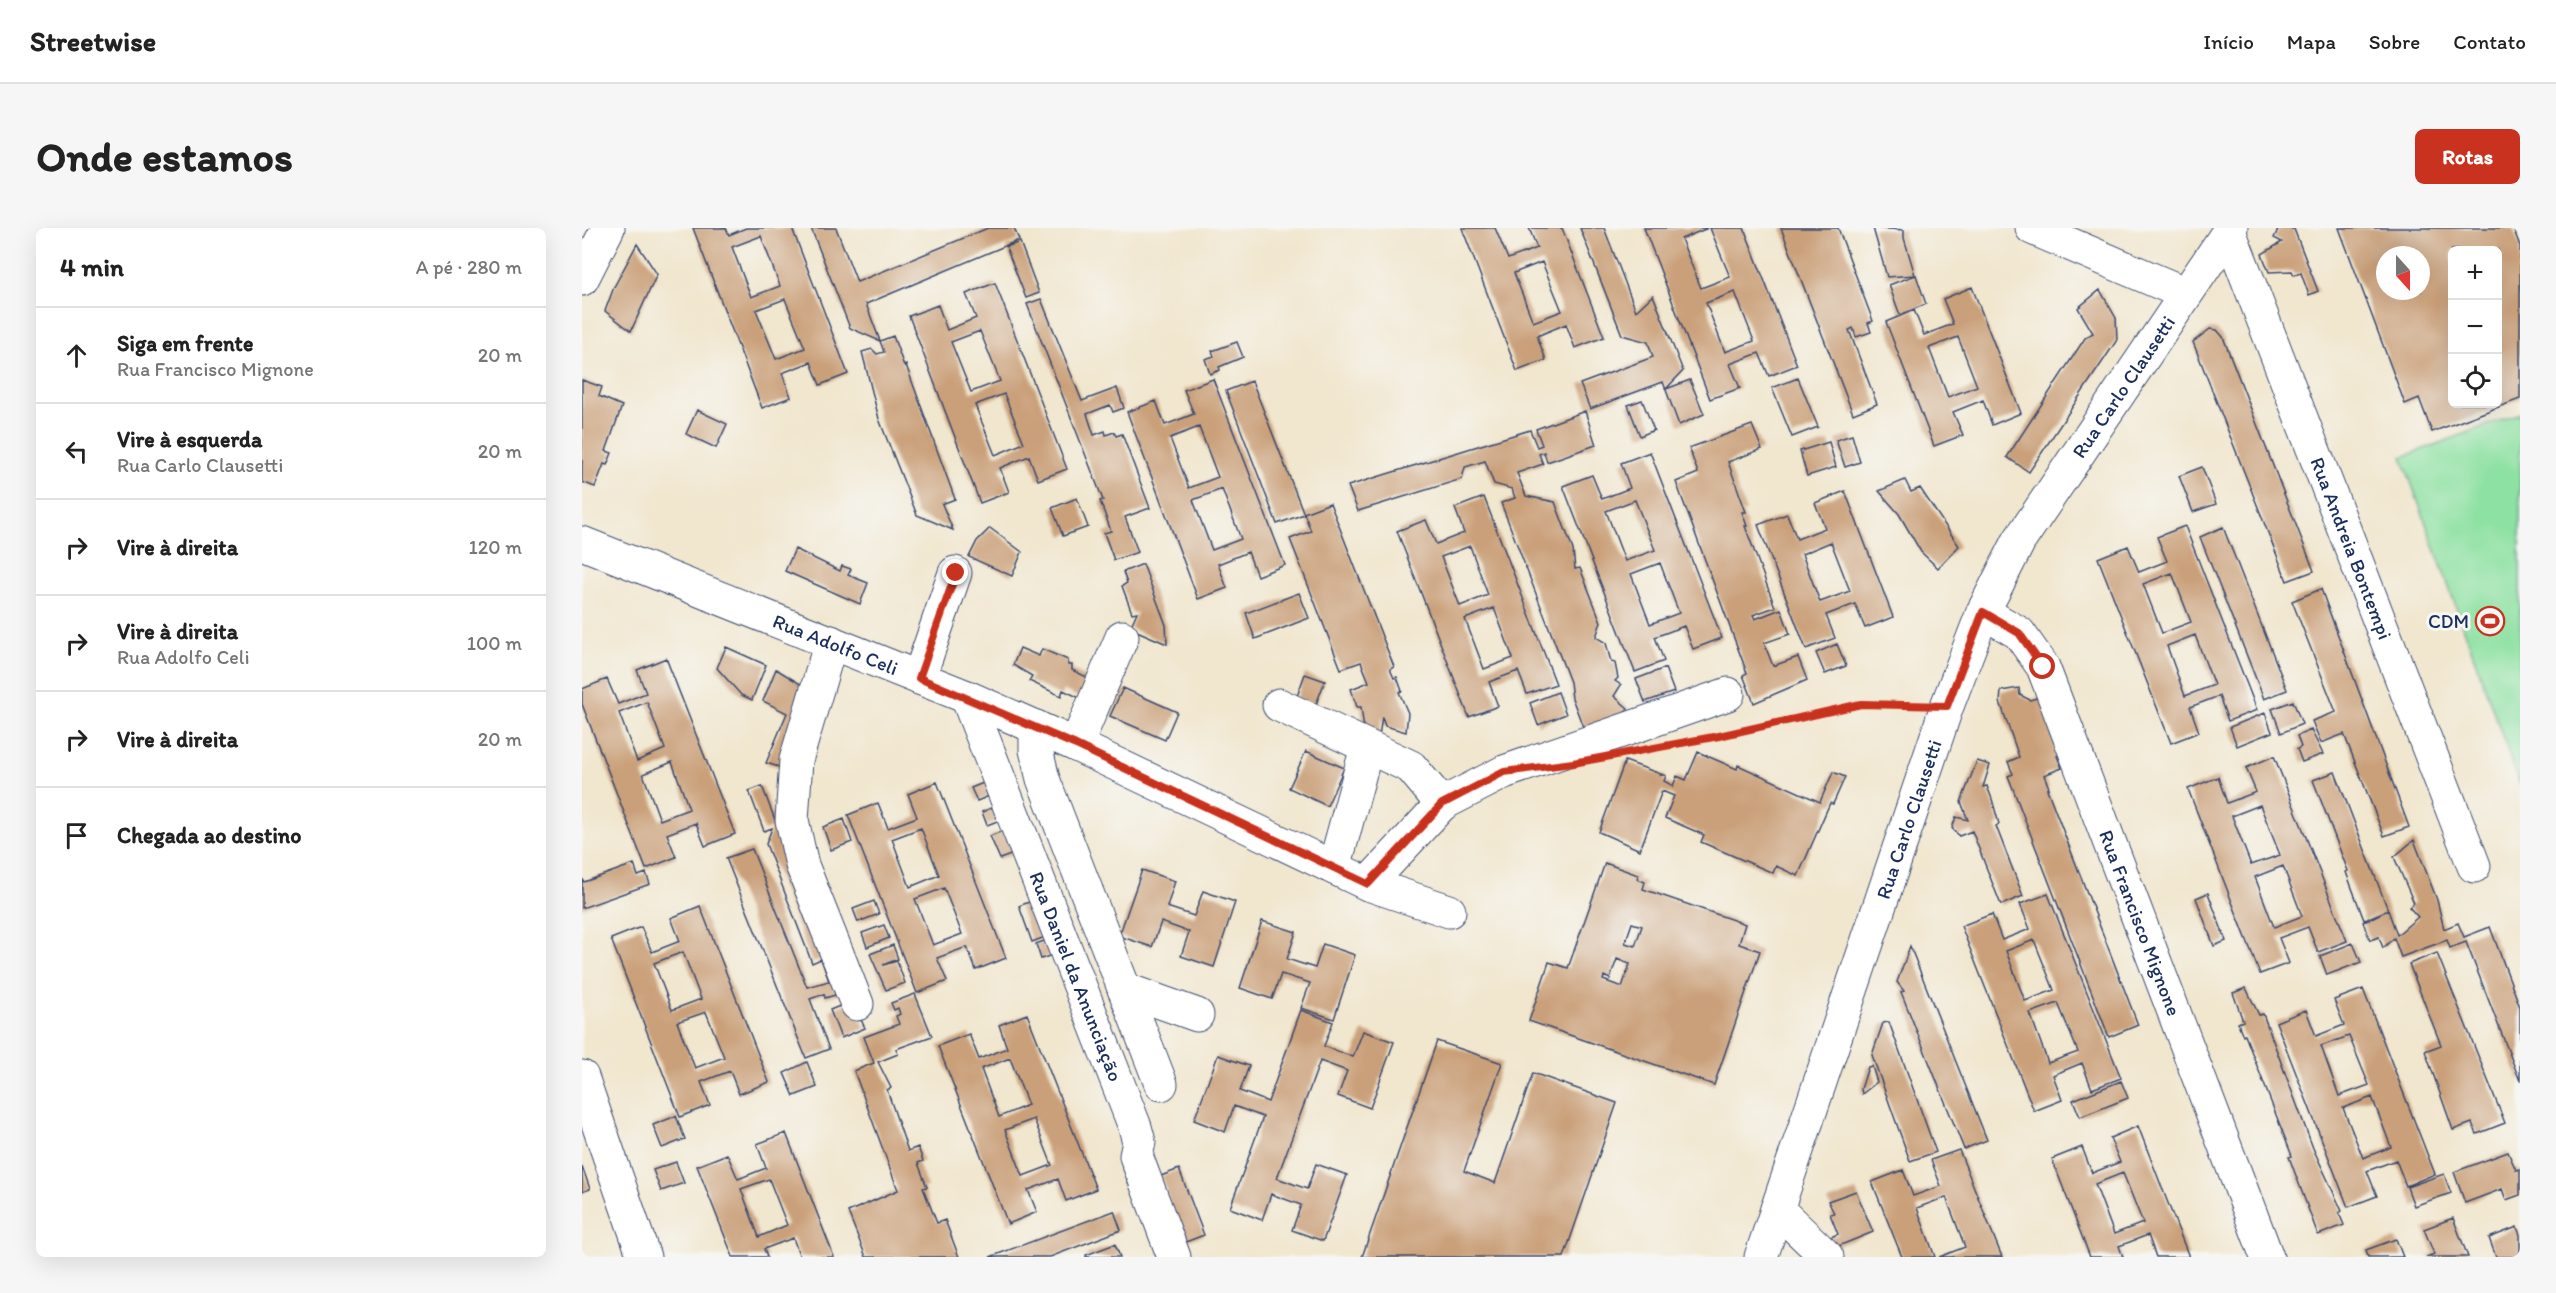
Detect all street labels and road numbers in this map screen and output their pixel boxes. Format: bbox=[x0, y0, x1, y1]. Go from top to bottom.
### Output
street label: Rua Carlo Clausetti bbox=[2067, 311, 2180, 462]
street label: Rua Andreia Bontempi bbox=[2305, 454, 2397, 643]
street label: Rua Adolfo Celi bbox=[769, 609, 902, 680]
street label: Rua Carlo Clausetti bbox=[1871, 737, 1947, 902]
street label: Rua Francisco Mignone bbox=[2094, 827, 2186, 1019]
street label: Rua Daniel da Anunciação bbox=[1024, 868, 1128, 1085]

